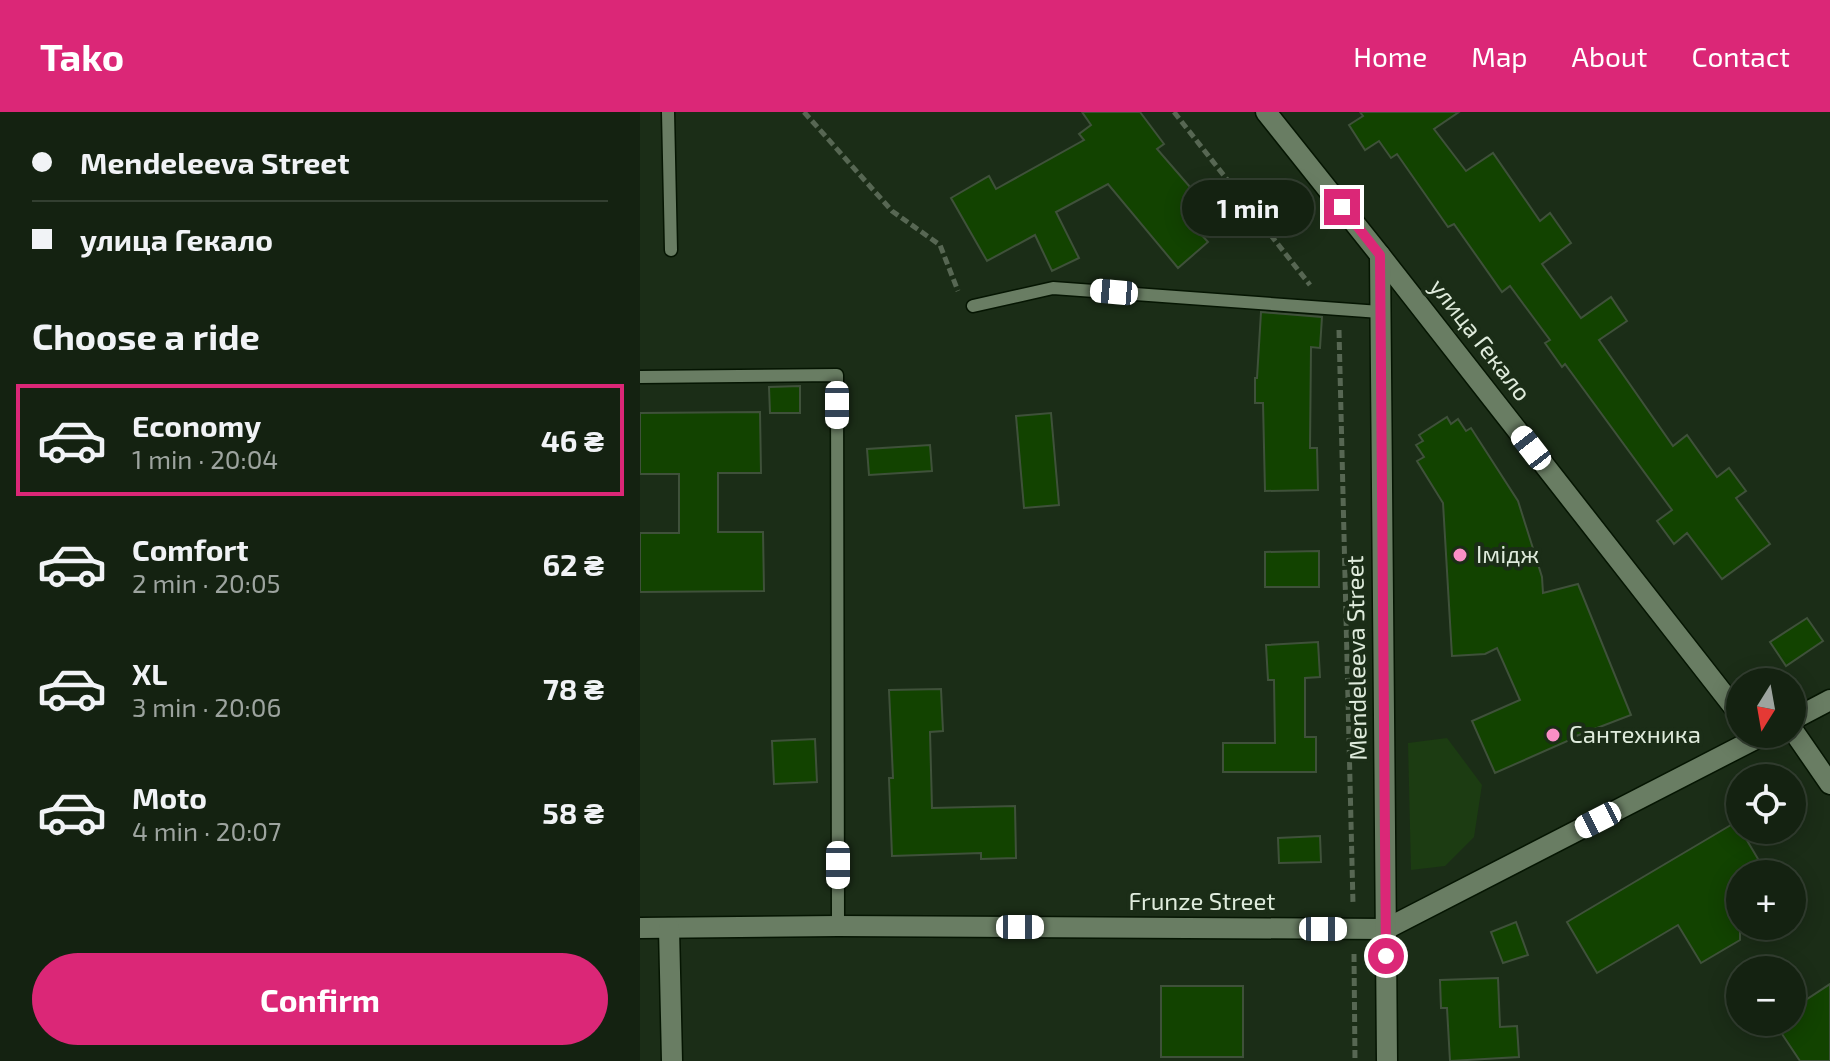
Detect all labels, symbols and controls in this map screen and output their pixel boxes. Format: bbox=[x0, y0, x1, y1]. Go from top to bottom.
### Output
text: Tako bbox=[40, 33, 124, 79]
text: Home bbox=[1353, 39, 1427, 73]
text: Map bbox=[1471, 39, 1528, 73]
text: About bbox=[1572, 39, 1647, 73]
text: Contact bbox=[1691, 39, 1790, 73]
text: Mendeleeva Street bbox=[80, 144, 350, 180]
callout: 1 min bbox=[1182, 179, 1314, 235]
route end bbox=[1324, 189, 1360, 225]
text: 1 min bbox=[1217, 192, 1279, 223]
text: улица Гекало bbox=[80, 221, 273, 257]
street label: улица Гекало bbox=[1424, 272, 1538, 407]
car bbox=[1089, 278, 1139, 306]
text: Choose a ride bbox=[32, 314, 260, 357]
car bbox=[825, 381, 849, 429]
icon: car bbox=[36, 404, 108, 476]
text: Economy bbox=[132, 407, 261, 443]
text: 46 ₴ bbox=[541, 422, 604, 458]
car bbox=[1507, 422, 1555, 474]
text: 1 min · 20:04 bbox=[132, 443, 278, 474]
icon: car bbox=[36, 528, 108, 600]
text: Comfort bbox=[132, 531, 249, 567]
place label: Імідж bbox=[1476, 539, 1539, 568]
text: 62 ₴ bbox=[542, 546, 604, 582]
marker: Імідж bbox=[1451, 546, 1469, 564]
street label: Mendeleeva Street bbox=[1339, 555, 1372, 761]
text: 2 min · 20:05 bbox=[132, 567, 281, 598]
icon: car bbox=[36, 652, 108, 724]
text: XL bbox=[132, 655, 167, 691]
north arrow bbox=[1726, 668, 1806, 748]
map controls bbox=[1726, 668, 1806, 1036]
text: 78 ₴ bbox=[543, 670, 604, 706]
text: 3 min · 20:06 bbox=[132, 691, 281, 722]
place label: Сантехника bbox=[1569, 719, 1701, 748]
marker: Сантехника bbox=[1544, 726, 1562, 744]
button: locate bbox=[1726, 764, 1806, 844]
icon: car bbox=[36, 776, 108, 848]
text: Moto bbox=[132, 779, 207, 815]
text: 58 ₴ bbox=[542, 794, 604, 830]
car bbox=[1571, 798, 1625, 842]
text: 4 min · 20:07 bbox=[132, 815, 281, 846]
car bbox=[826, 841, 850, 889]
button: + bbox=[1726, 860, 1806, 940]
street label: Frunze Street bbox=[1129, 886, 1275, 915]
car bbox=[996, 915, 1044, 939]
car bbox=[1299, 917, 1347, 941]
route start bbox=[1368, 938, 1404, 974]
button: Confirm bbox=[32, 953, 608, 1045]
button: − bbox=[1726, 956, 1806, 1036]

